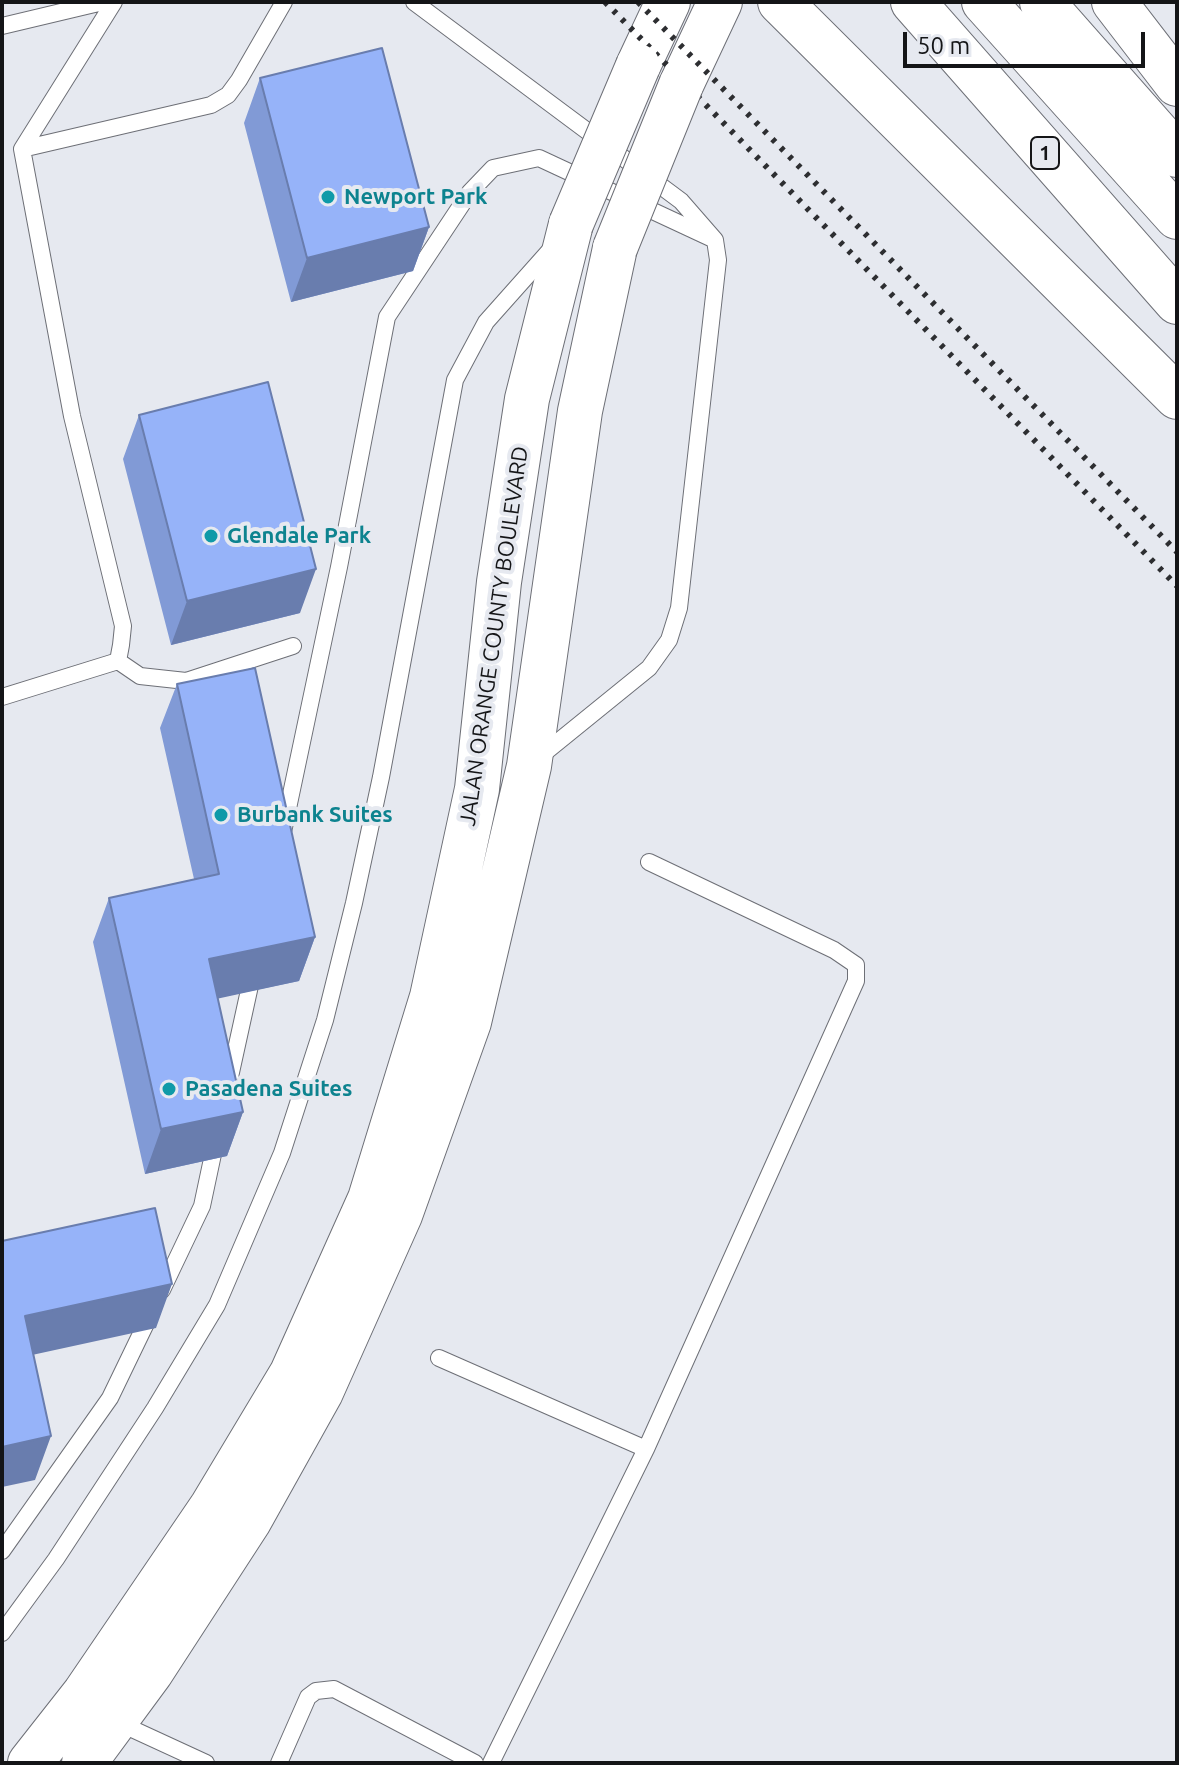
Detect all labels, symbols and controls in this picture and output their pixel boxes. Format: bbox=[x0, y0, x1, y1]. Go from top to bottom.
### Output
scale bar bbox=[907, 16, 1149, 66]
text: 50 m bbox=[917, 32, 970, 59]
road number: 1 bbox=[1031, 137, 1059, 169]
place label: Newport Park bbox=[344, 184, 487, 210]
marker: Newport Park bbox=[319, 188, 337, 206]
street label: JALAN ORANGE COUNTY BOULEVARD bbox=[454, 444, 534, 828]
place label: Glendale Park bbox=[227, 523, 371, 549]
marker: Glendale Park bbox=[202, 527, 220, 545]
place label: Burbank Suites bbox=[237, 802, 393, 828]
marker: Burbank Suites bbox=[212, 806, 230, 824]
place label: Pasadena Suites bbox=[185, 1076, 352, 1102]
marker: Pasadena Suites bbox=[160, 1080, 178, 1098]

